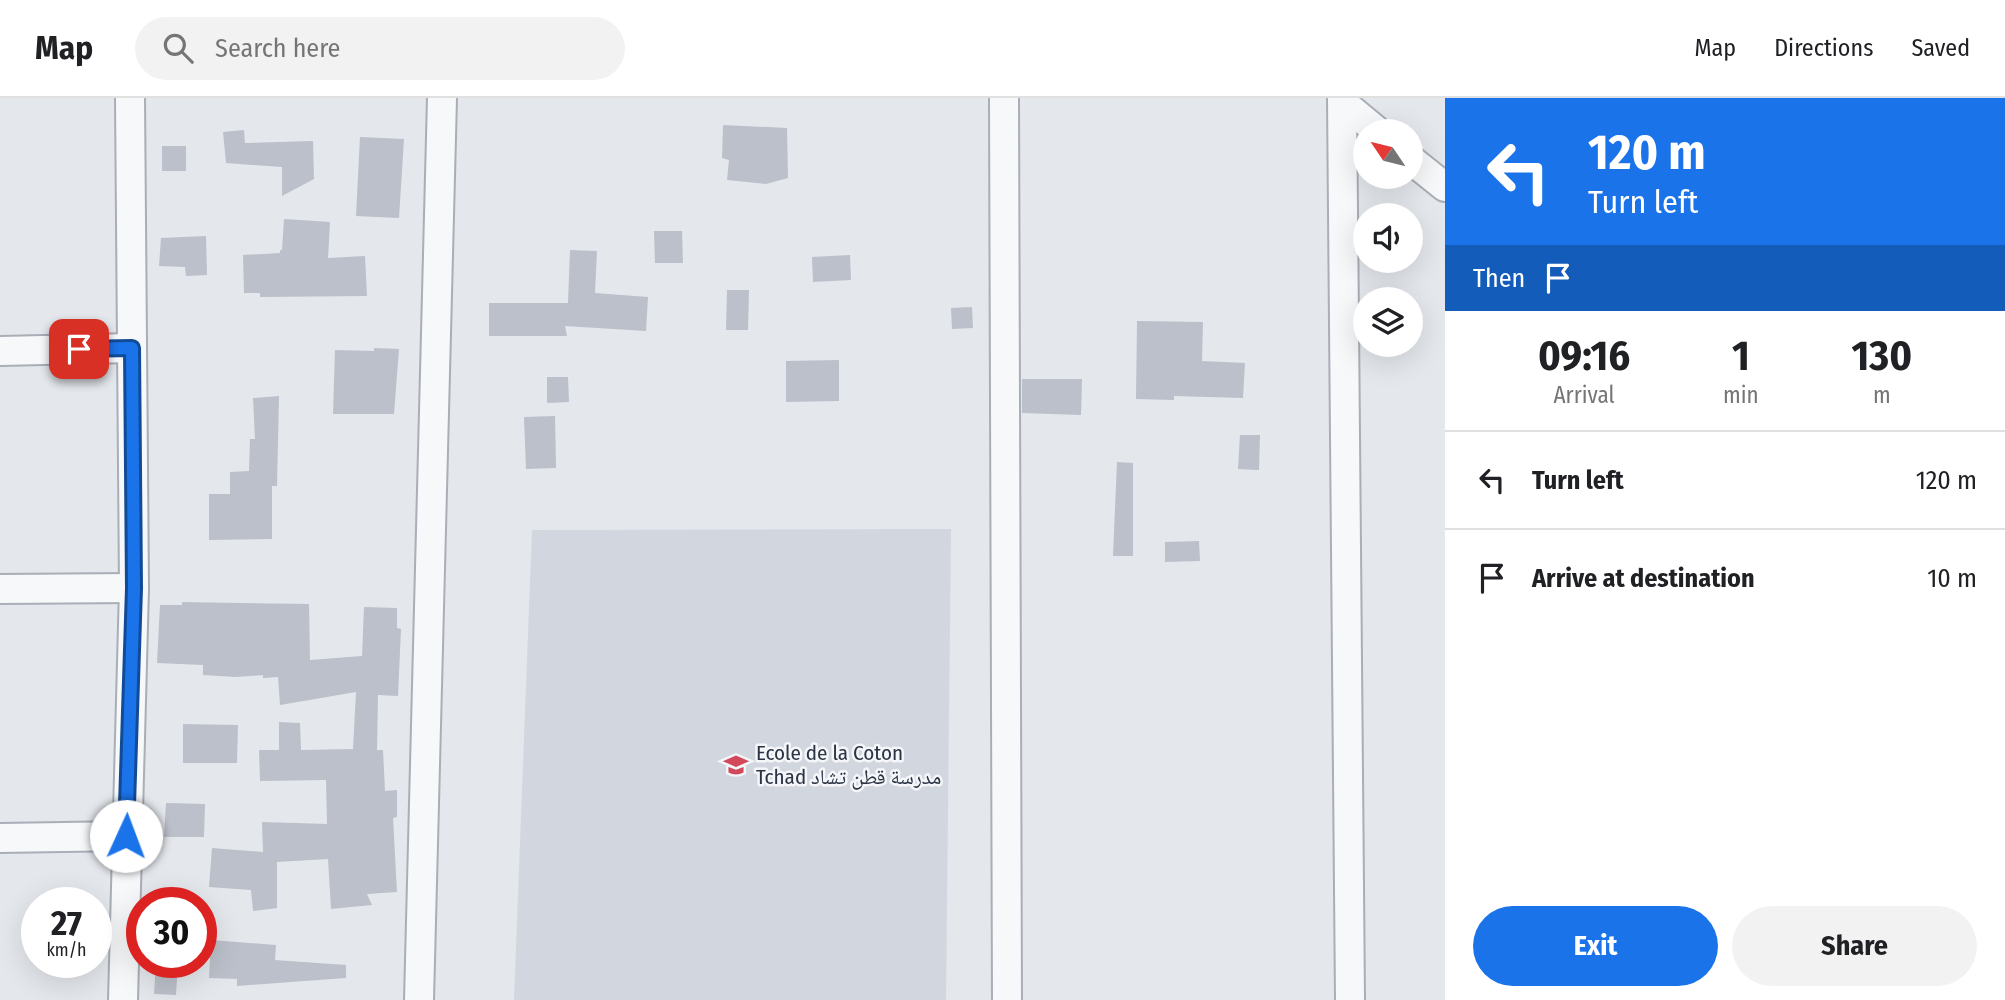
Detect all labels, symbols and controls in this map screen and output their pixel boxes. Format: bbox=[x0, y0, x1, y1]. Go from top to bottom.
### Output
search box bbox=[135, 17, 625, 80]
text: Map bbox=[35, 28, 93, 68]
icon: search bbox=[159, 29, 197, 67]
text: Search here bbox=[215, 33, 340, 64]
text: Map bbox=[1695, 34, 1736, 62]
text: Directions bbox=[1774, 34, 1873, 62]
text: Saved bbox=[1911, 34, 1970, 62]
north arrow bbox=[1353, 119, 1423, 189]
map controls bbox=[1353, 119, 1423, 357]
text: 120 m bbox=[1588, 123, 1706, 182]
icon: left bbox=[1473, 126, 1564, 217]
text: Turn left bbox=[1588, 183, 1698, 221]
button: sound bbox=[1353, 203, 1423, 273]
icon: arrive bbox=[1539, 259, 1577, 297]
text: Then bbox=[1473, 263, 1525, 294]
button: layers bbox=[1353, 287, 1423, 357]
pin bbox=[49, 319, 109, 379]
icon: arrive bbox=[60, 330, 98, 368]
text: 09:16 bbox=[1538, 331, 1630, 381]
text: 1 bbox=[1732, 331, 1750, 381]
text: 130 bbox=[1852, 331, 1912, 381]
text: Arrival bbox=[1554, 381, 1615, 409]
text: min bbox=[1723, 381, 1759, 409]
text: m bbox=[1873, 381, 1891, 409]
icon: left bbox=[1473, 461, 1511, 499]
text: Turn left bbox=[1532, 465, 1624, 496]
text: 120 m bbox=[1916, 465, 1977, 496]
icon: arrive bbox=[1473, 559, 1511, 597]
text: Arrive at destination bbox=[1532, 563, 1755, 594]
text: 10 m bbox=[1927, 563, 1977, 594]
place label: Ecole de la Coton Tchad مدرسة قطن تشاد bbox=[756, 740, 941, 790]
school or university icon: Ecole de la Coton Tchad مدرسة قطن تشاد bbox=[722, 751, 750, 779]
position arrow bbox=[89, 799, 163, 873]
speed limit sign: 30 bbox=[126, 887, 217, 978]
text: 27 bbox=[51, 902, 82, 944]
button: Exit bbox=[1473, 906, 1718, 986]
button: Share bbox=[1732, 906, 1977, 986]
text: km/h bbox=[46, 939, 87, 961]

